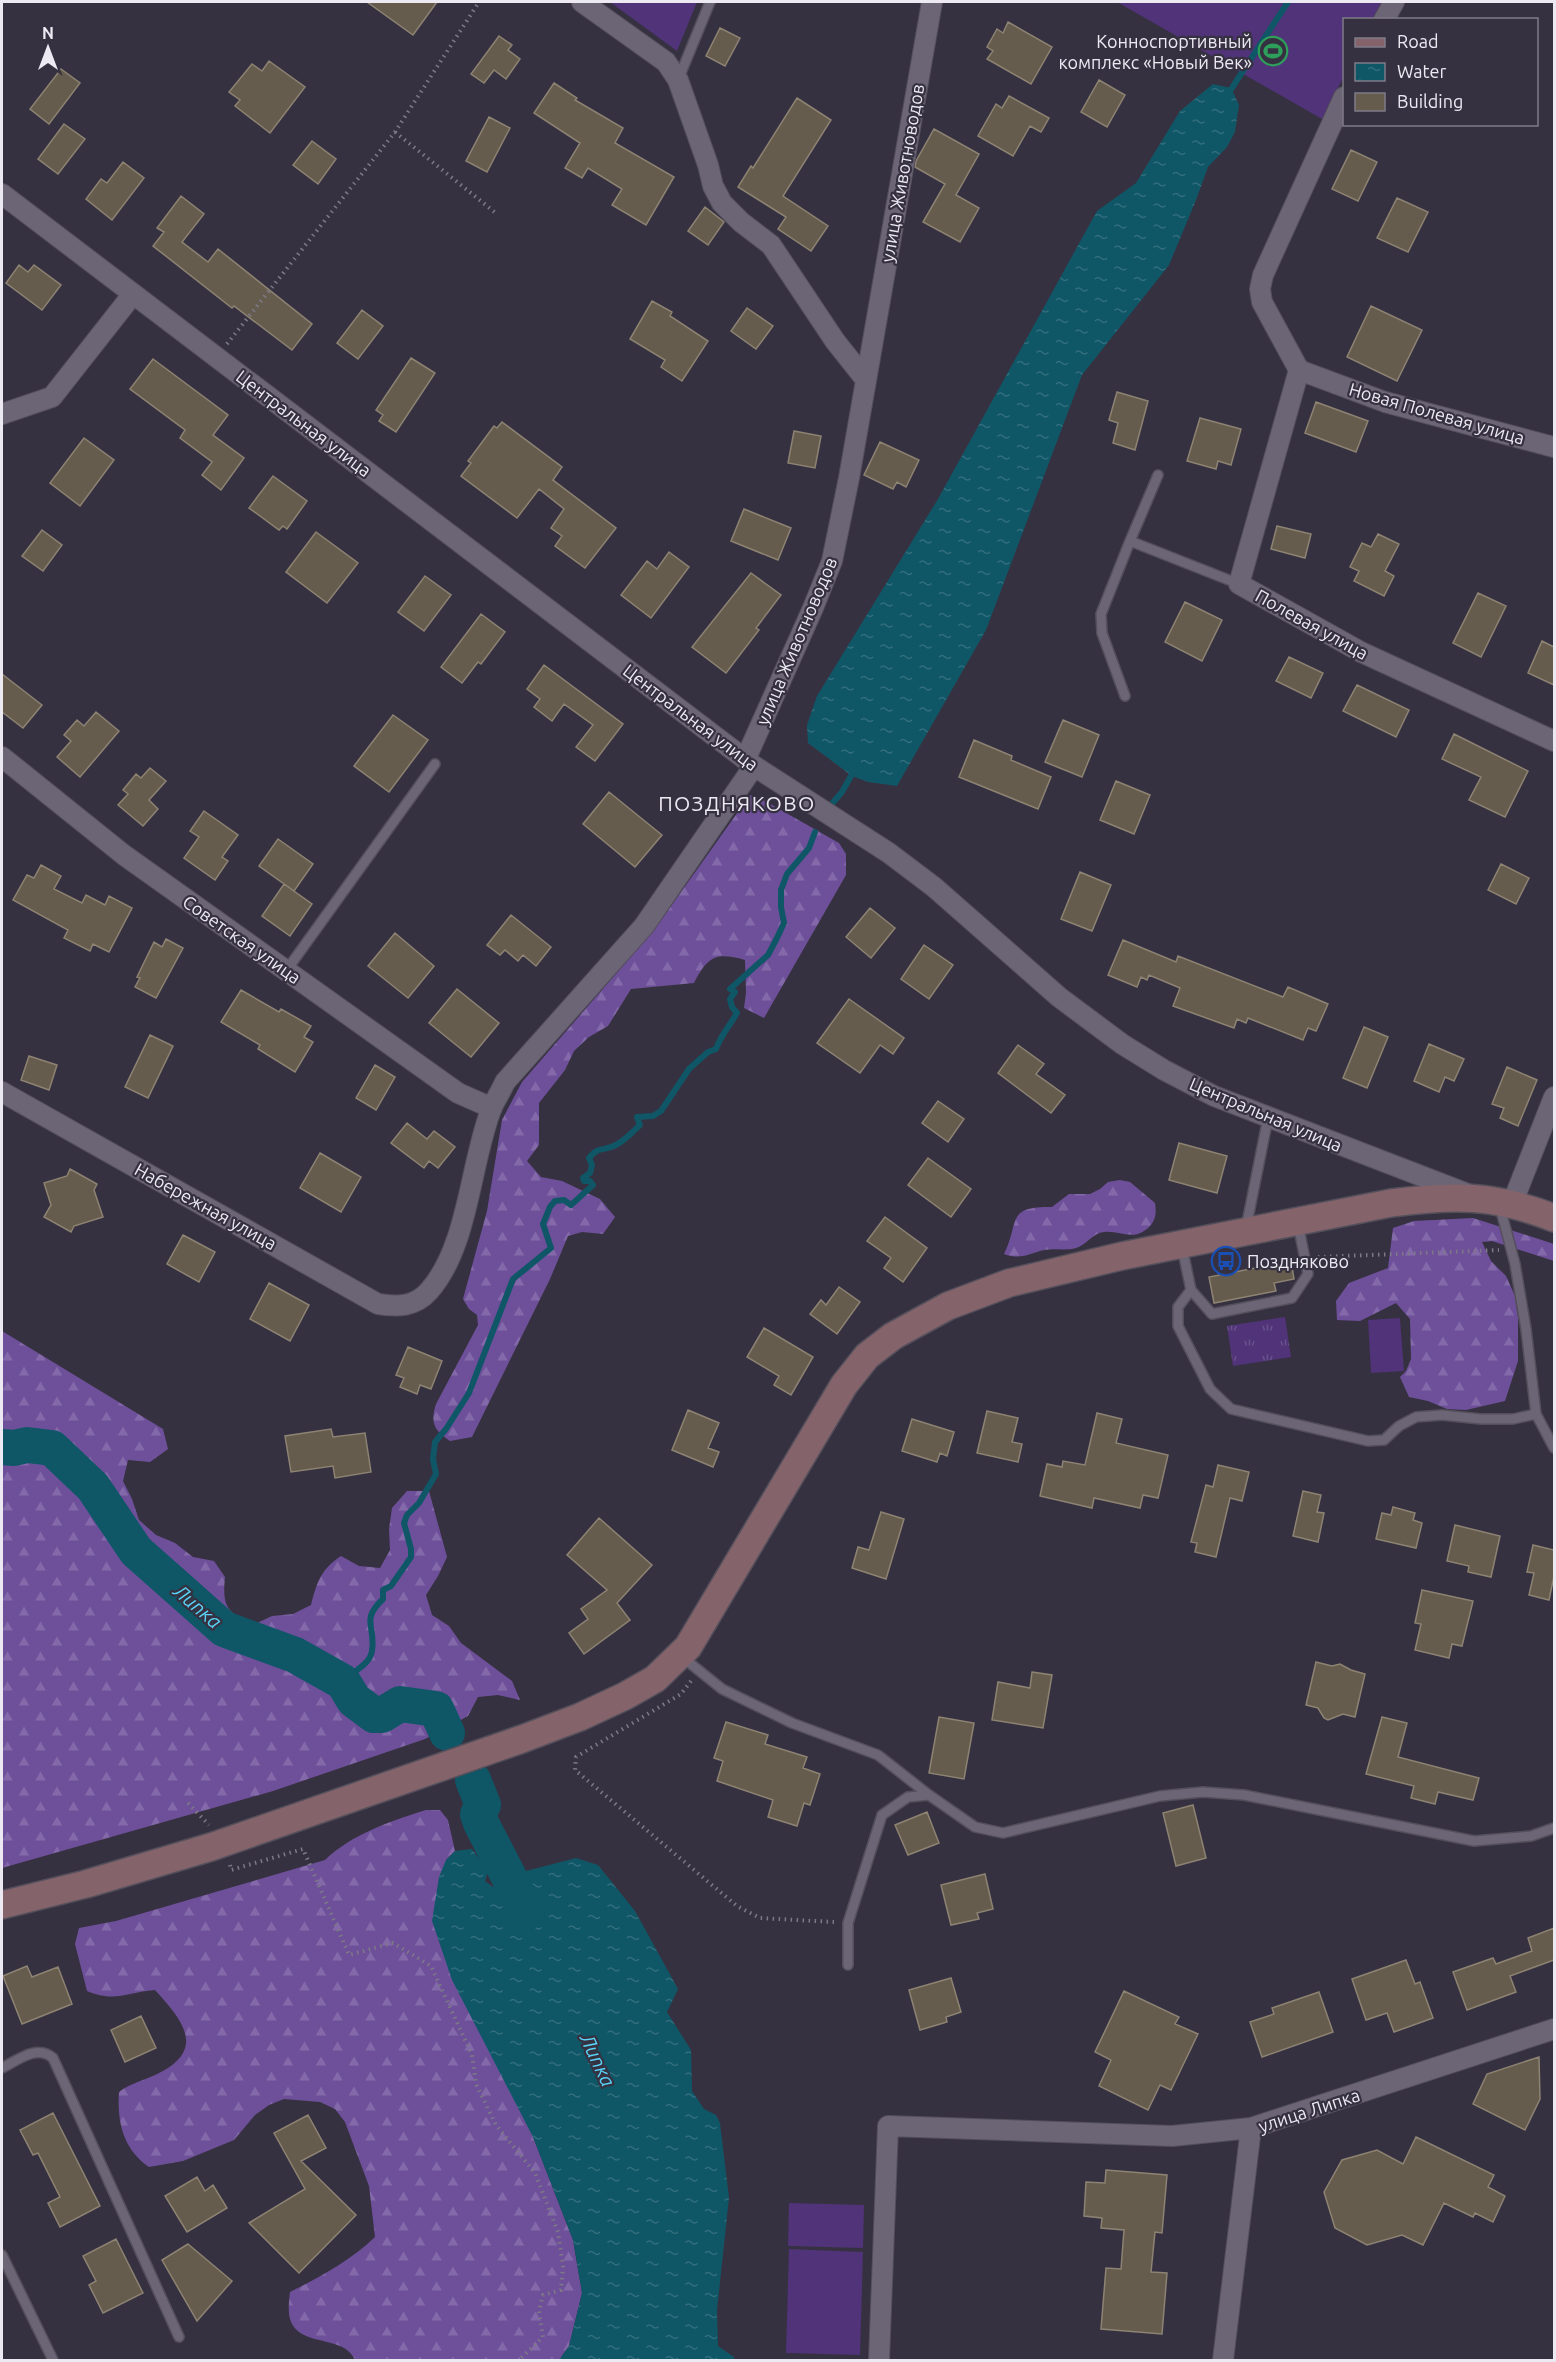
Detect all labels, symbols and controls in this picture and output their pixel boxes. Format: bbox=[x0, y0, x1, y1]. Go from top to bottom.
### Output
north arrow bbox=[18, 18, 78, 78]
legend bbox=[1343, 18, 1538, 126]
text: N bbox=[42, 24, 54, 42]
place label: Конноспортивный комплекс «Новый Век» bbox=[1058, 31, 1252, 72]
text: Road bbox=[1397, 31, 1439, 51]
sports icon: Конноспортивный комплекс «Новый Век» bbox=[1257, 35, 1289, 67]
text: Water bbox=[1397, 61, 1447, 81]
street label: улица Животноводов bbox=[876, 82, 928, 264]
text: Building bbox=[1397, 91, 1463, 111]
street label: Центральная улица bbox=[233, 366, 375, 480]
street label: Новая Полевая улица bbox=[1347, 378, 1527, 448]
street label: улица Животноводов bbox=[752, 554, 840, 728]
street label: Полевая улица bbox=[1252, 585, 1372, 663]
street label: Центральная улица bbox=[620, 660, 762, 774]
district label: ПОЗДНЯКОВО bbox=[658, 791, 816, 815]
street label: Советская улица bbox=[179, 891, 305, 987]
street label: Центральная улица bbox=[1187, 1073, 1345, 1155]
street label: Набережная улица bbox=[132, 1159, 280, 1253]
bus stop icon: Поздняково bbox=[1210, 1245, 1242, 1277]
place label: Поздняково bbox=[1247, 1251, 1349, 1271]
water label: Липка bbox=[169, 1578, 227, 1633]
water label: Липка bbox=[575, 2029, 620, 2090]
street label: улица Липка bbox=[1256, 2084, 1362, 2136]

